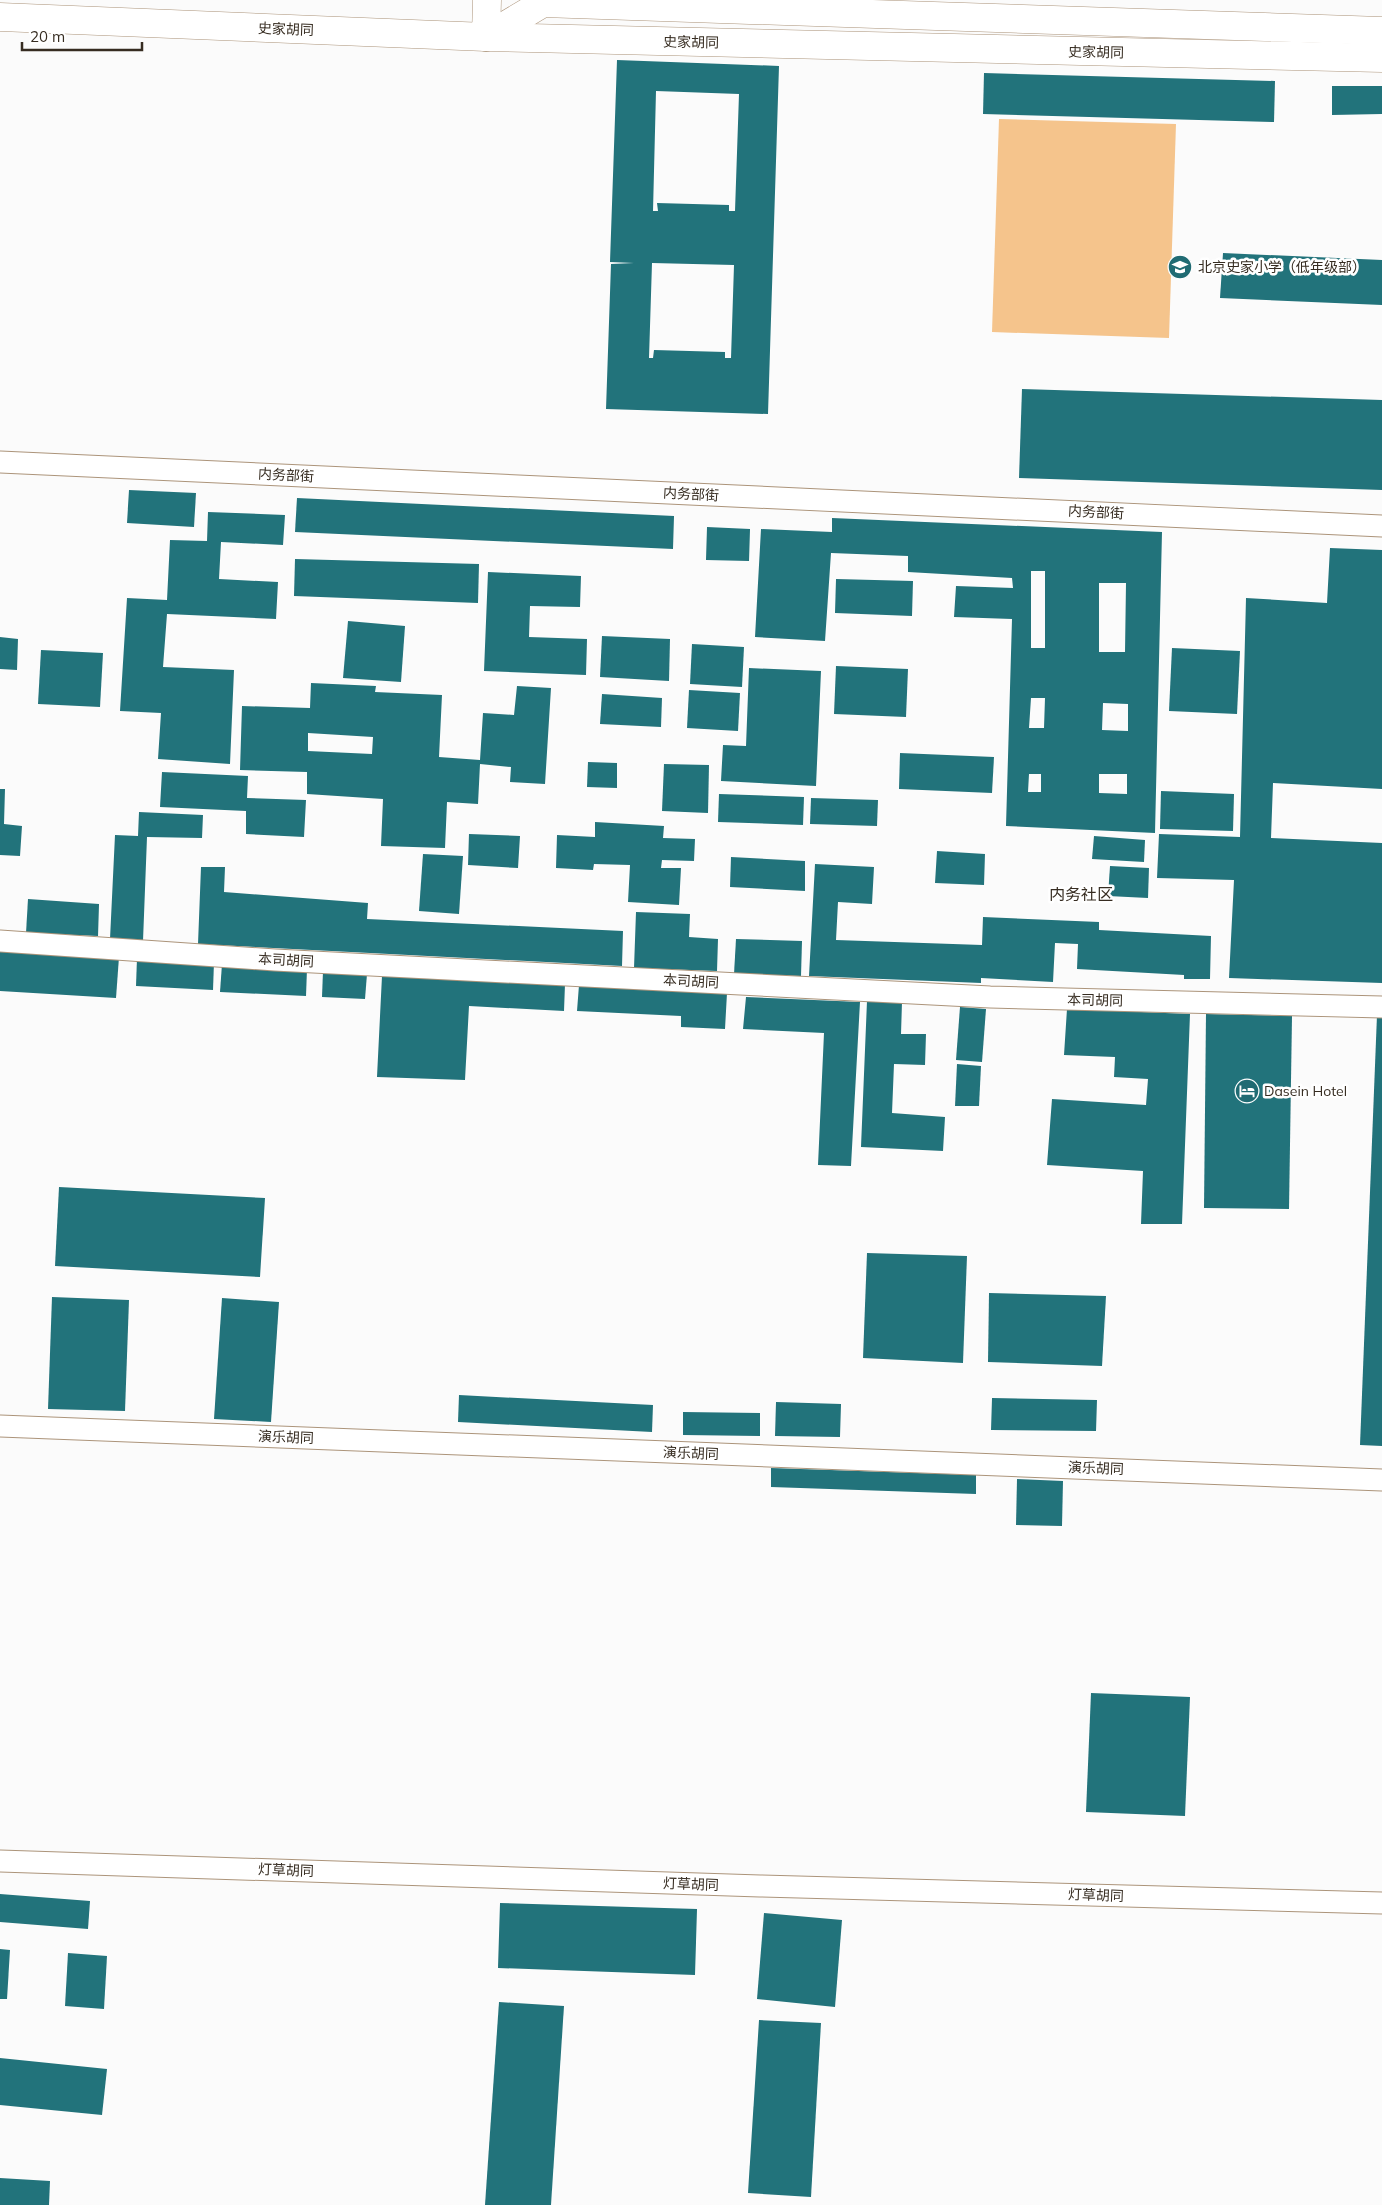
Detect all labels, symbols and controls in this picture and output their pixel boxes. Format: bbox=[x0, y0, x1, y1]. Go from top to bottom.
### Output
street label: 史家胡同 bbox=[258, 19, 314, 39]
scale bar bbox=[22, 20, 142, 52]
text: 20 m bbox=[30, 27, 65, 46]
street label: 史家胡同 bbox=[663, 33, 719, 51]
street label: 史家胡同 bbox=[1068, 43, 1124, 61]
school or university icon: 北京史家小学（低年级部） bbox=[1167, 254, 1193, 280]
place label: 北京史家小学（低年级部） bbox=[1198, 258, 1366, 276]
street label: 内务部街 bbox=[258, 465, 314, 485]
street label: 内务部街 bbox=[663, 484, 719, 504]
street label: 内务部街 bbox=[1068, 502, 1124, 522]
district label: 内务社区 bbox=[1049, 884, 1113, 904]
street label: 本司胡同 bbox=[258, 950, 314, 970]
street label: 本司胡同 bbox=[663, 971, 719, 991]
street label: 本司胡同 bbox=[1067, 991, 1123, 1009]
hotel icon: Dasein Hotel bbox=[1234, 1078, 1260, 1104]
place label: Dasein Hotel bbox=[1264, 1082, 1347, 1100]
street label: 演乐胡同 bbox=[258, 1427, 314, 1447]
street label: 演乐胡同 bbox=[663, 1443, 719, 1463]
street label: 演乐胡同 bbox=[1068, 1458, 1124, 1478]
street label: 灯草胡同 bbox=[258, 1860, 314, 1880]
street label: 灯草胡同 bbox=[663, 1874, 719, 1894]
street label: 灯草胡同 bbox=[1068, 1885, 1124, 1905]

